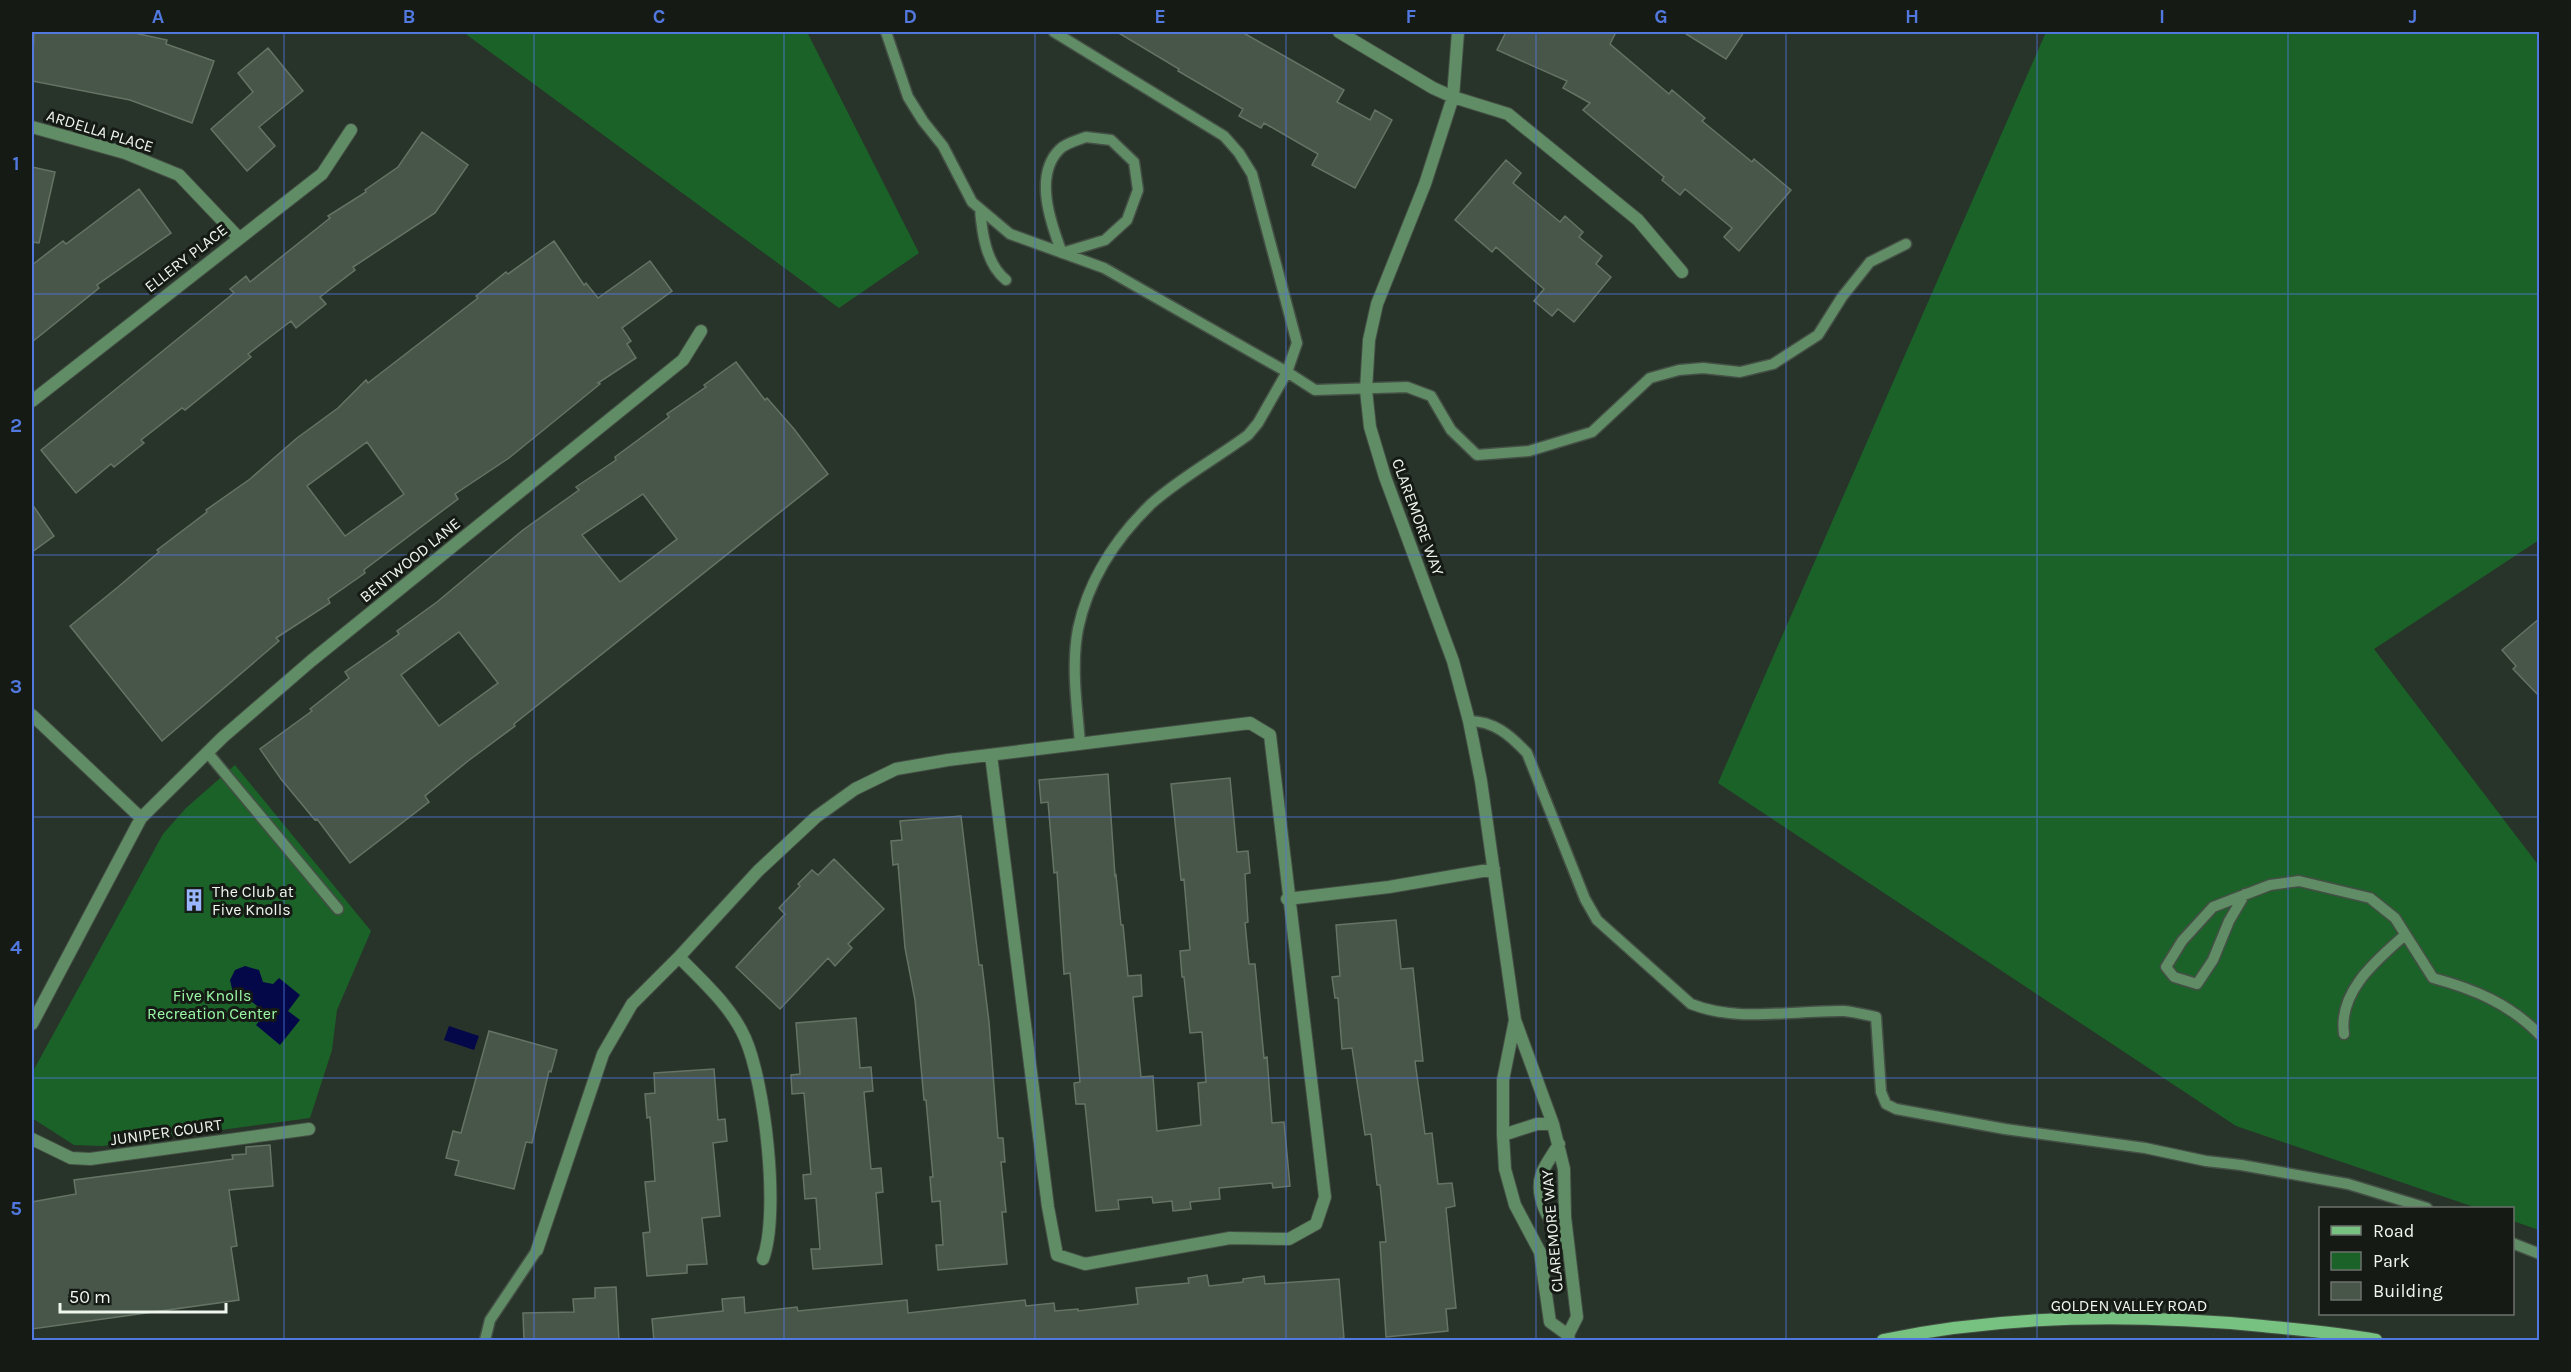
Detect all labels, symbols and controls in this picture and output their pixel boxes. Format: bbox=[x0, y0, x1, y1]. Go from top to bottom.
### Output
text: A bbox=[152, 5, 165, 28]
text: B bbox=[403, 5, 415, 28]
text: C bbox=[653, 5, 665, 28]
text: D bbox=[903, 5, 917, 28]
text: E bbox=[1154, 5, 1166, 28]
text: F bbox=[1406, 5, 1417, 28]
text: G bbox=[1654, 5, 1668, 28]
text: H bbox=[1905, 5, 1919, 28]
text: I bbox=[2159, 5, 2165, 28]
text: J bbox=[2409, 5, 2417, 28]
street label: ARDELLA PLACE bbox=[44, 106, 156, 156]
text: 1 bbox=[12, 152, 20, 175]
street label: ELLERY PLACE bbox=[141, 220, 231, 296]
text: 2 bbox=[10, 414, 22, 437]
street label: CLAREMORE WAY bbox=[1388, 456, 1448, 578]
street label: BENTWOOD LANE bbox=[356, 514, 464, 606]
text: 3 bbox=[10, 675, 22, 698]
place label: The Club at Five Knolls bbox=[212, 882, 294, 919]
building icon: The Club at Five Knolls bbox=[181, 887, 207, 913]
text: 4 bbox=[10, 936, 22, 959]
park label: Five Knolls Recreation Center bbox=[147, 986, 277, 1023]
street label: JUNIPER COURT bbox=[109, 1115, 223, 1149]
street label: CLAREMORE WAY bbox=[1537, 1169, 1567, 1293]
text: 5 bbox=[10, 1197, 22, 1220]
legend bbox=[2319, 1207, 2514, 1315]
text: Road bbox=[2373, 1220, 2414, 1242]
text: Park bbox=[2373, 1250, 2410, 1272]
scale bar bbox=[60, 1276, 226, 1314]
text: Building bbox=[2373, 1280, 2443, 1302]
text: 50 m bbox=[69, 1286, 111, 1308]
street label: GOLDEN VALLEY ROAD bbox=[2051, 1296, 2207, 1315]

